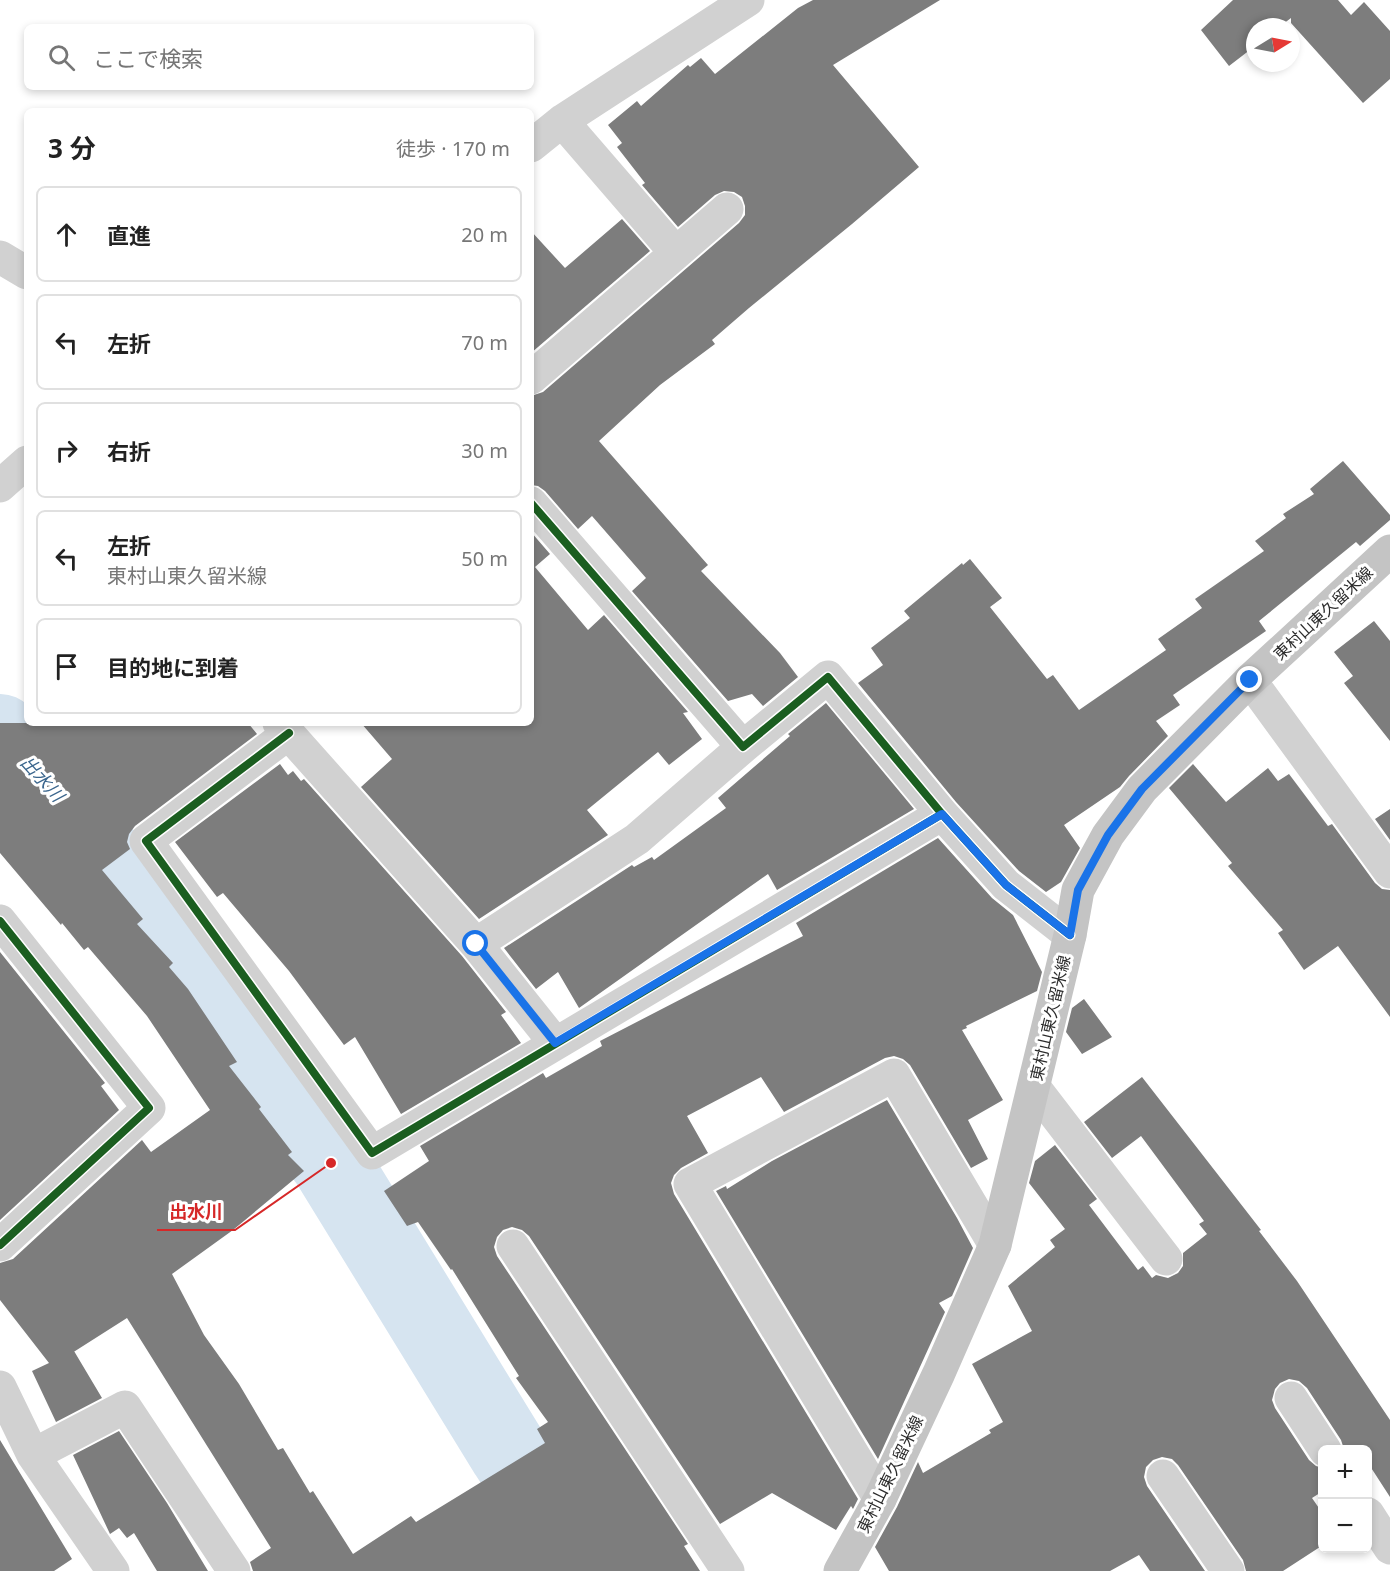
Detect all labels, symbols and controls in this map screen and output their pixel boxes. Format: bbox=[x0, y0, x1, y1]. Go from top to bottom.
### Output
north arrow bbox=[1246, 18, 1300, 72]
search box bbox=[24, 24, 534, 90]
icon: search bbox=[45, 41, 78, 74]
text: ここで検索 bbox=[93, 43, 203, 73]
text: 3 分 bbox=[48, 130, 96, 166]
text: 徒歩 · 170 m bbox=[396, 135, 510, 162]
icon: ahead bbox=[50, 218, 83, 251]
text: 直進 bbox=[107, 220, 151, 250]
text: 20 m bbox=[461, 221, 508, 248]
icon: left bbox=[50, 326, 83, 359]
text: 左折 bbox=[107, 328, 151, 358]
text: 70 m bbox=[461, 329, 508, 356]
icon: right bbox=[50, 434, 83, 467]
text: 右折 bbox=[107, 436, 151, 466]
text: 30 m bbox=[461, 437, 508, 464]
text: 左折 bbox=[107, 530, 151, 560]
icon: left bbox=[50, 542, 83, 575]
text: 50 m bbox=[461, 545, 508, 572]
street label: 東村山東久留米線 bbox=[1269, 561, 1377, 665]
text: 東村山東久留米線 bbox=[107, 562, 267, 589]
icon: arrive bbox=[50, 650, 83, 683]
text: 目的地に到着 bbox=[107, 652, 239, 682]
route end bbox=[1236, 666, 1262, 692]
water label: 出水川 bbox=[16, 750, 71, 808]
route start bbox=[462, 930, 488, 956]
street label: 東村山東久留米線 bbox=[1025, 953, 1075, 1083]
callout: 出水川 bbox=[157, 1194, 235, 1230]
text: 出水川 bbox=[169, 1199, 223, 1223]
street label: 東村山東久留米線 bbox=[852, 1412, 928, 1536]
map controls bbox=[1318, 1445, 1372, 1553]
button: + bbox=[1318, 1445, 1372, 1499]
button: − bbox=[1318, 1499, 1372, 1553]

